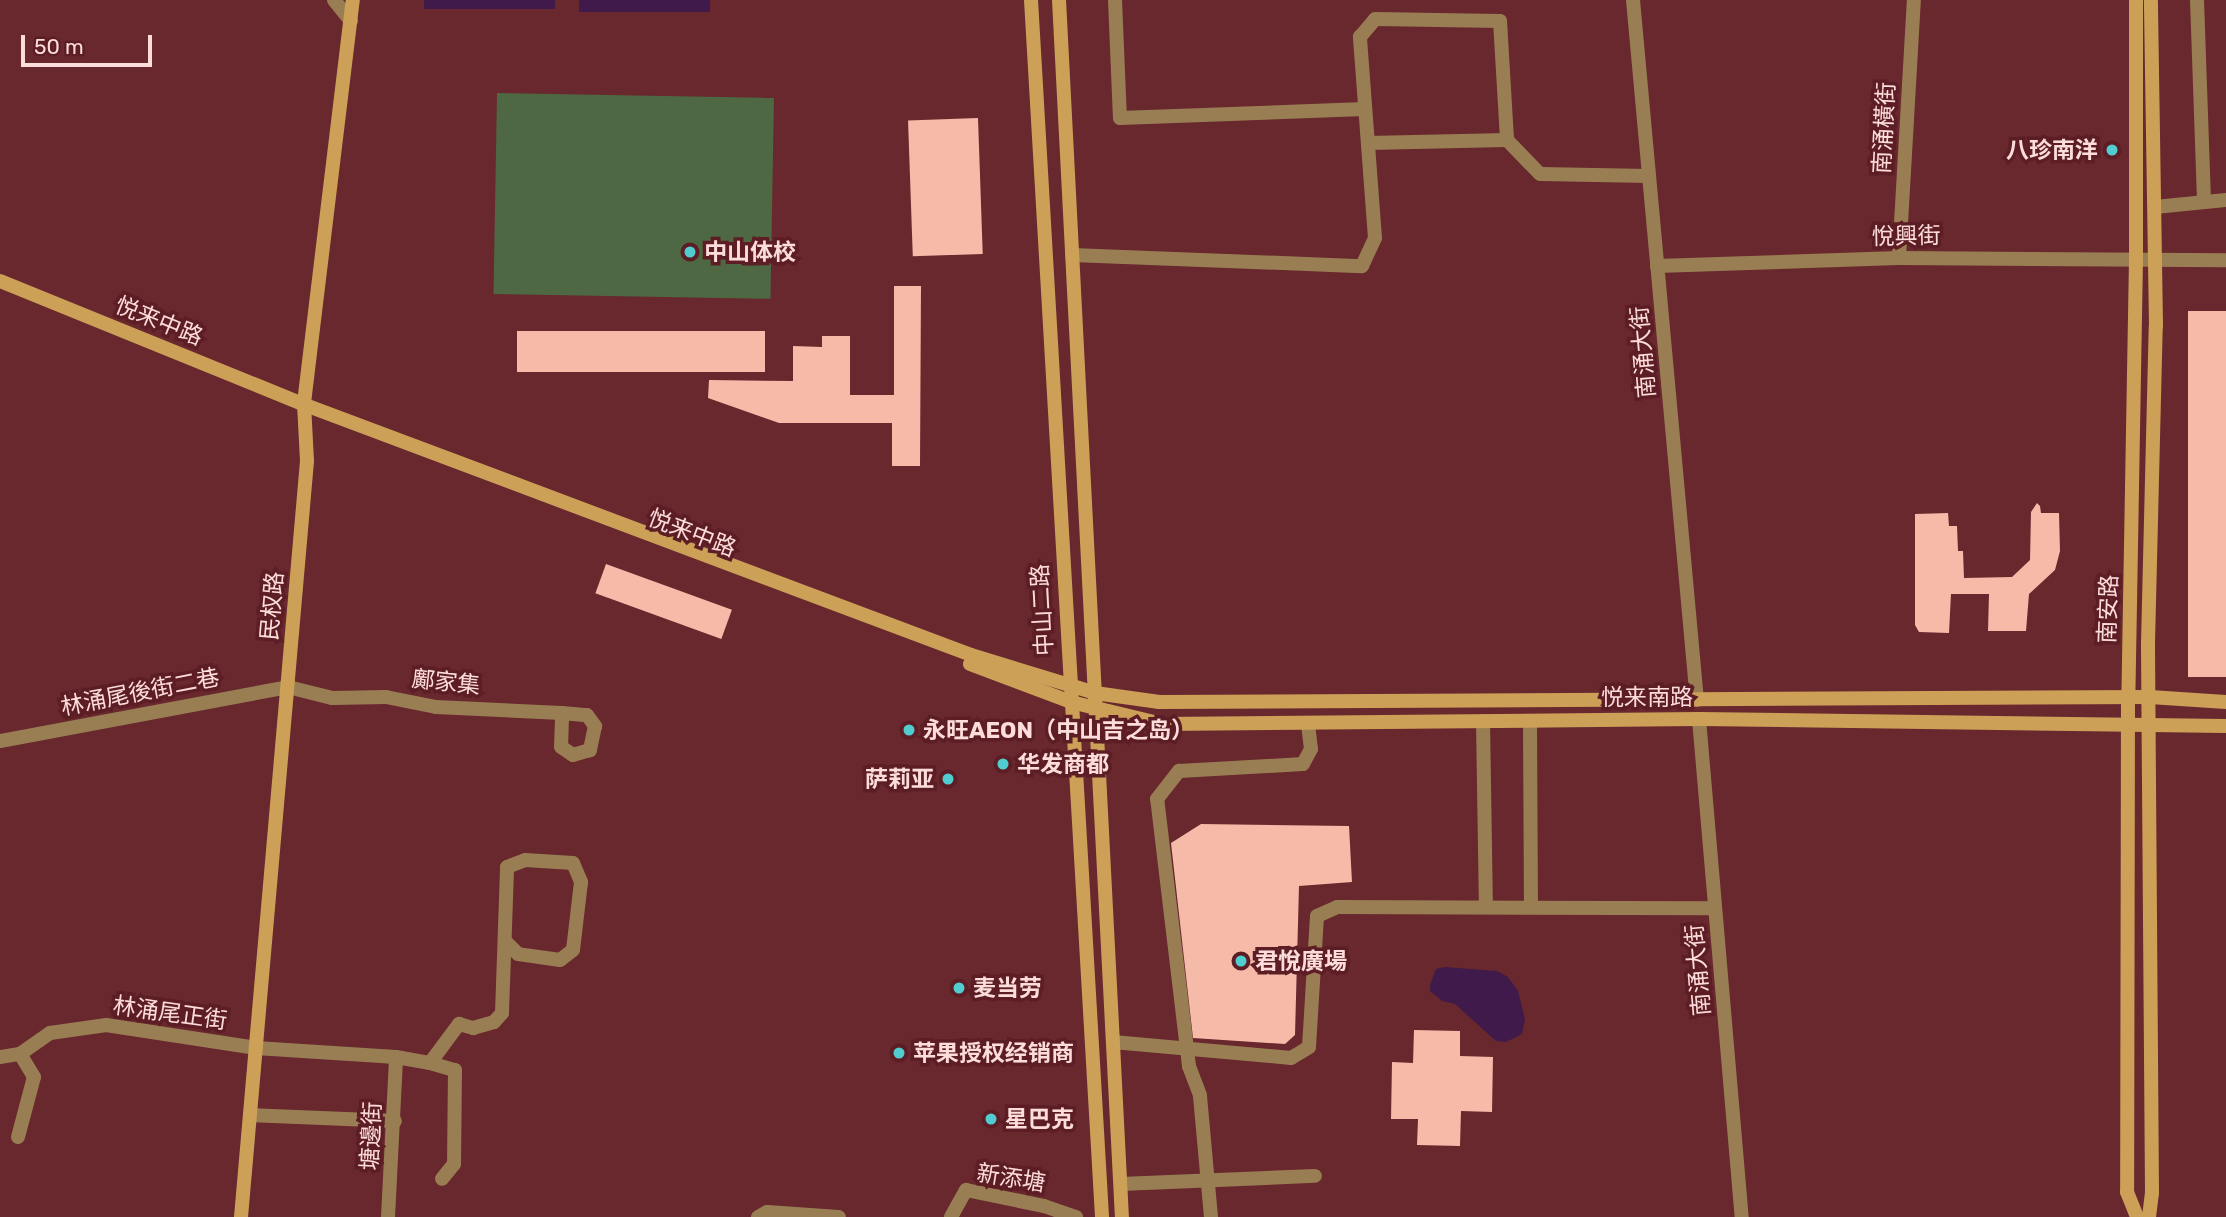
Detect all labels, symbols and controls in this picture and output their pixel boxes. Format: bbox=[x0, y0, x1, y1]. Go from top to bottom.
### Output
scale bar bbox=[24, 21, 156, 65]
text: 50 m bbox=[34, 34, 84, 59]
street label: 南涌橫街 bbox=[1868, 81, 1900, 175]
place label: 八珍南洋 bbox=[2006, 136, 2098, 164]
marker: 八珍南洋 bbox=[2104, 142, 2120, 158]
street label: 悅興街 bbox=[1871, 222, 1941, 250]
place label: 中山体校 bbox=[704, 238, 796, 266]
marker: 中山体校 bbox=[682, 244, 698, 260]
street label: 悦来中路 bbox=[111, 291, 207, 351]
street label: 南涌大街 bbox=[1625, 305, 1661, 399]
street label: 悦来中路 bbox=[644, 504, 740, 562]
street label: 中山二路 bbox=[1026, 563, 1058, 657]
street label: 民权路 bbox=[255, 570, 289, 642]
street label: 南安路 bbox=[2093, 574, 2123, 644]
street label: 林涌尾後街二巷 bbox=[58, 663, 222, 721]
street label: 鄺家集 bbox=[410, 665, 482, 699]
street label: 悦来南路 bbox=[1601, 683, 1693, 711]
place label: 永旺AEON（中山吉之岛） bbox=[923, 716, 1194, 744]
marker: 永旺AEON（中山吉之岛） bbox=[901, 722, 917, 738]
place label: 华发商都 bbox=[1017, 750, 1109, 778]
marker: 华发商都 bbox=[995, 756, 1011, 772]
place label: 萨莉亚 bbox=[865, 765, 934, 793]
marker: 萨莉亚 bbox=[940, 771, 956, 787]
street label: 南涌大街 bbox=[1680, 923, 1716, 1017]
place label: 君悅廣場 bbox=[1255, 947, 1347, 975]
marker: 君悅廣場 bbox=[1233, 953, 1249, 969]
place label: 麦当劳 bbox=[973, 974, 1042, 1002]
marker: 麦当劳 bbox=[951, 980, 967, 996]
street label: 林涌尾正街 bbox=[111, 991, 229, 1035]
place label: 苹果授权经销商 bbox=[913, 1039, 1074, 1067]
marker: 苹果授权经销商 bbox=[891, 1045, 907, 1061]
street label: 塘邊街 bbox=[355, 1101, 387, 1171]
place label: 星巴克 bbox=[1005, 1105, 1074, 1133]
marker: 星巴克 bbox=[983, 1111, 999, 1127]
street label: 新添塘 bbox=[975, 1159, 1047, 1197]

